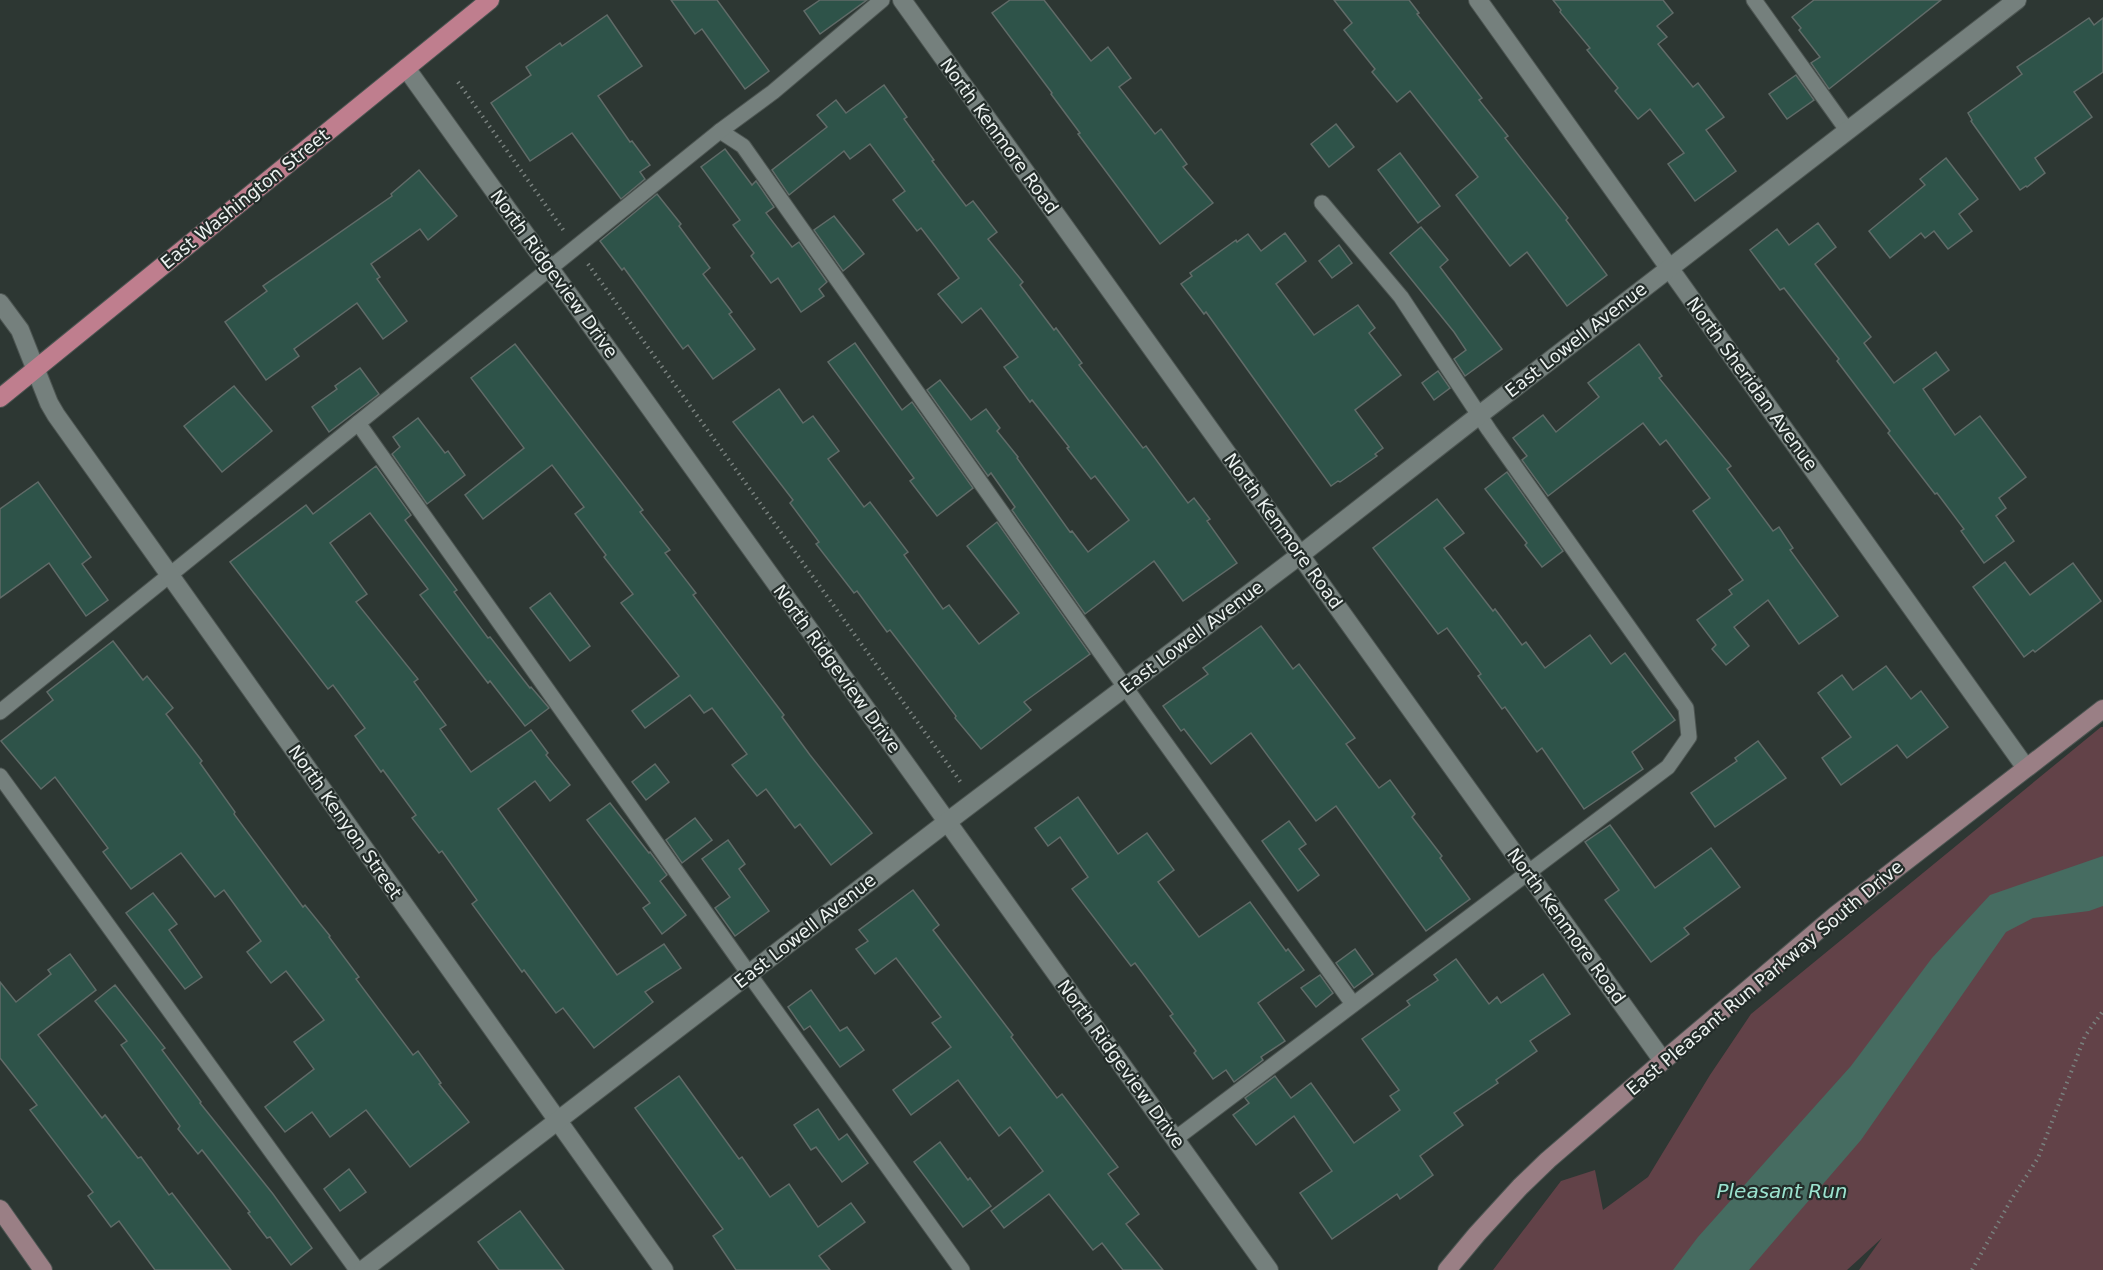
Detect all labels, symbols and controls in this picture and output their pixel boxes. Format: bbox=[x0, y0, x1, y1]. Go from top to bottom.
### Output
street label: North Kenmore Road bbox=[936, 54, 1063, 218]
street label: East Washington Street bbox=[156, 124, 333, 273]
street label: North Ridgeview Drive bbox=[486, 186, 622, 362]
street label: East Lowell Avenue bbox=[1501, 278, 1651, 401]
street label: North Sheridan Avenue bbox=[1683, 293, 1822, 474]
street label: North Kenmore Road bbox=[1220, 449, 1347, 613]
street label: East Lowell Avenue bbox=[1116, 576, 1267, 697]
street label: North Ridgeview Drive bbox=[769, 581, 905, 757]
street label: North Kenyon Street bbox=[284, 741, 406, 903]
street label: North Kenmore Road bbox=[1503, 844, 1630, 1008]
street label: East Pleasant Run Parkway South Drive bbox=[1622, 856, 1907, 1100]
street label: East Lowell Avenue bbox=[730, 869, 880, 992]
street label: North Ridgeview Drive bbox=[1053, 976, 1189, 1152]
water label: Pleasant Run bbox=[1717, 1179, 1847, 1203]

